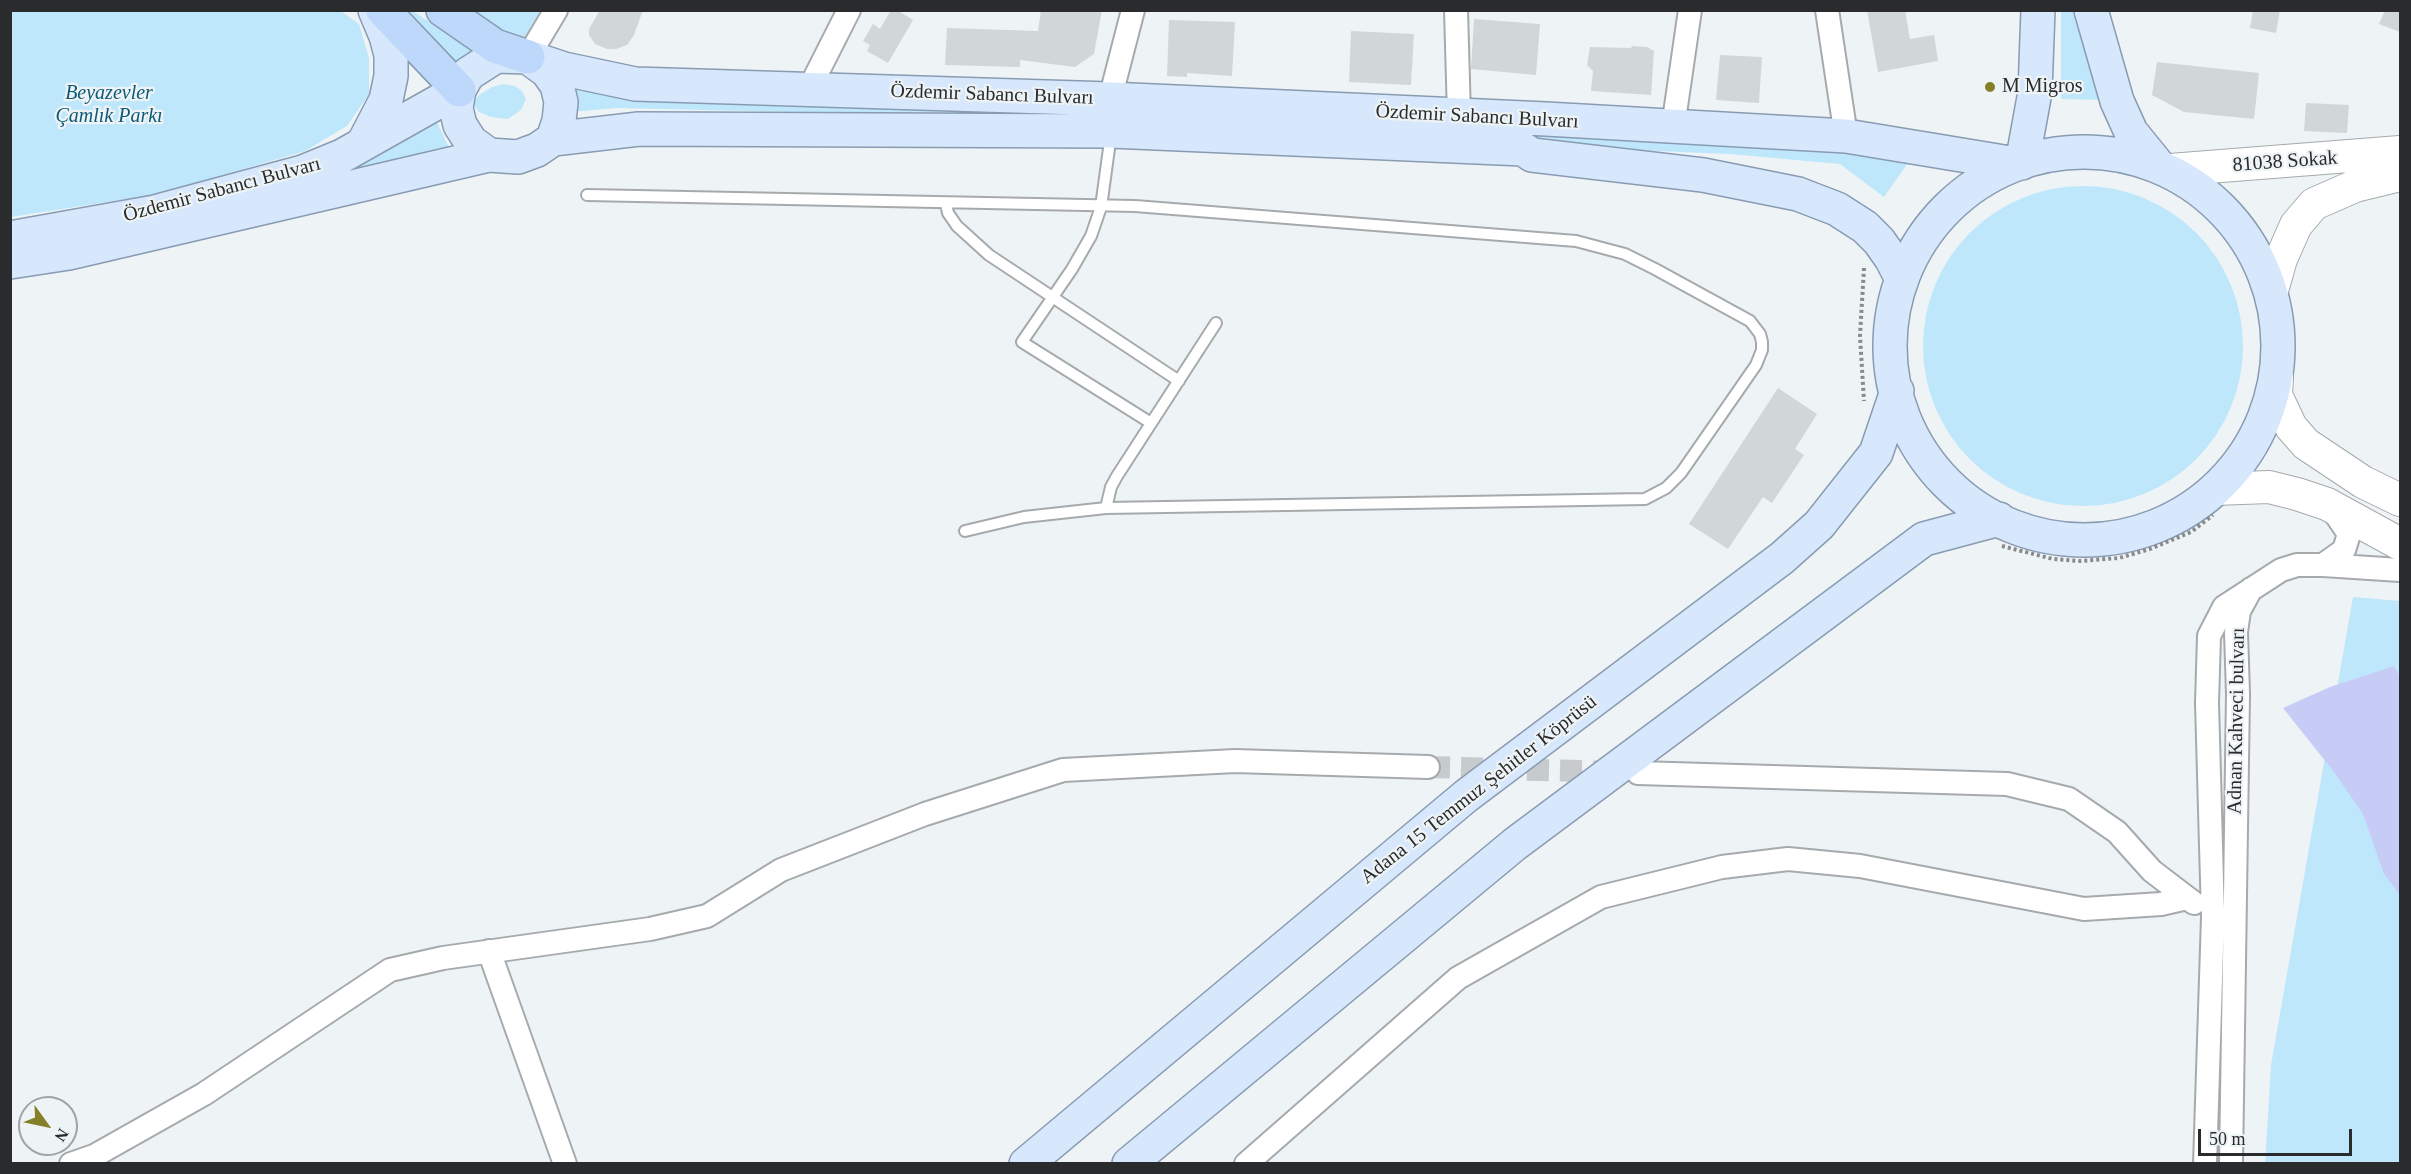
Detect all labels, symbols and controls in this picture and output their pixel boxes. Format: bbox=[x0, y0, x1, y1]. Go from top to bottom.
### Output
place label: M Migros bbox=[2002, 75, 2083, 99]
street label: Özdemir Sabancı Bulvarı bbox=[890, 79, 1094, 111]
marker: M Migros bbox=[1983, 80, 1997, 94]
park label: Beyazevler Çamlık Parkı bbox=[55, 82, 163, 129]
street label: Özdemir Sabancı Bulvarı bbox=[1375, 100, 1579, 134]
street label: 81038 Sokak bbox=[2232, 146, 2338, 178]
street label: Özdemir Sabancı Bulvarı bbox=[121, 152, 323, 228]
street label: Adnan Kahveci bulvarı bbox=[2223, 628, 2251, 814]
street label: Adana 15 Temmuz Şehitler Köprüsü bbox=[1356, 690, 1602, 890]
north arrow bbox=[18, 1096, 78, 1156]
scale bar bbox=[2201, 1117, 2356, 1155]
text: N bbox=[52, 1126, 72, 1144]
text: 50 m bbox=[2209, 1129, 2246, 1149]

